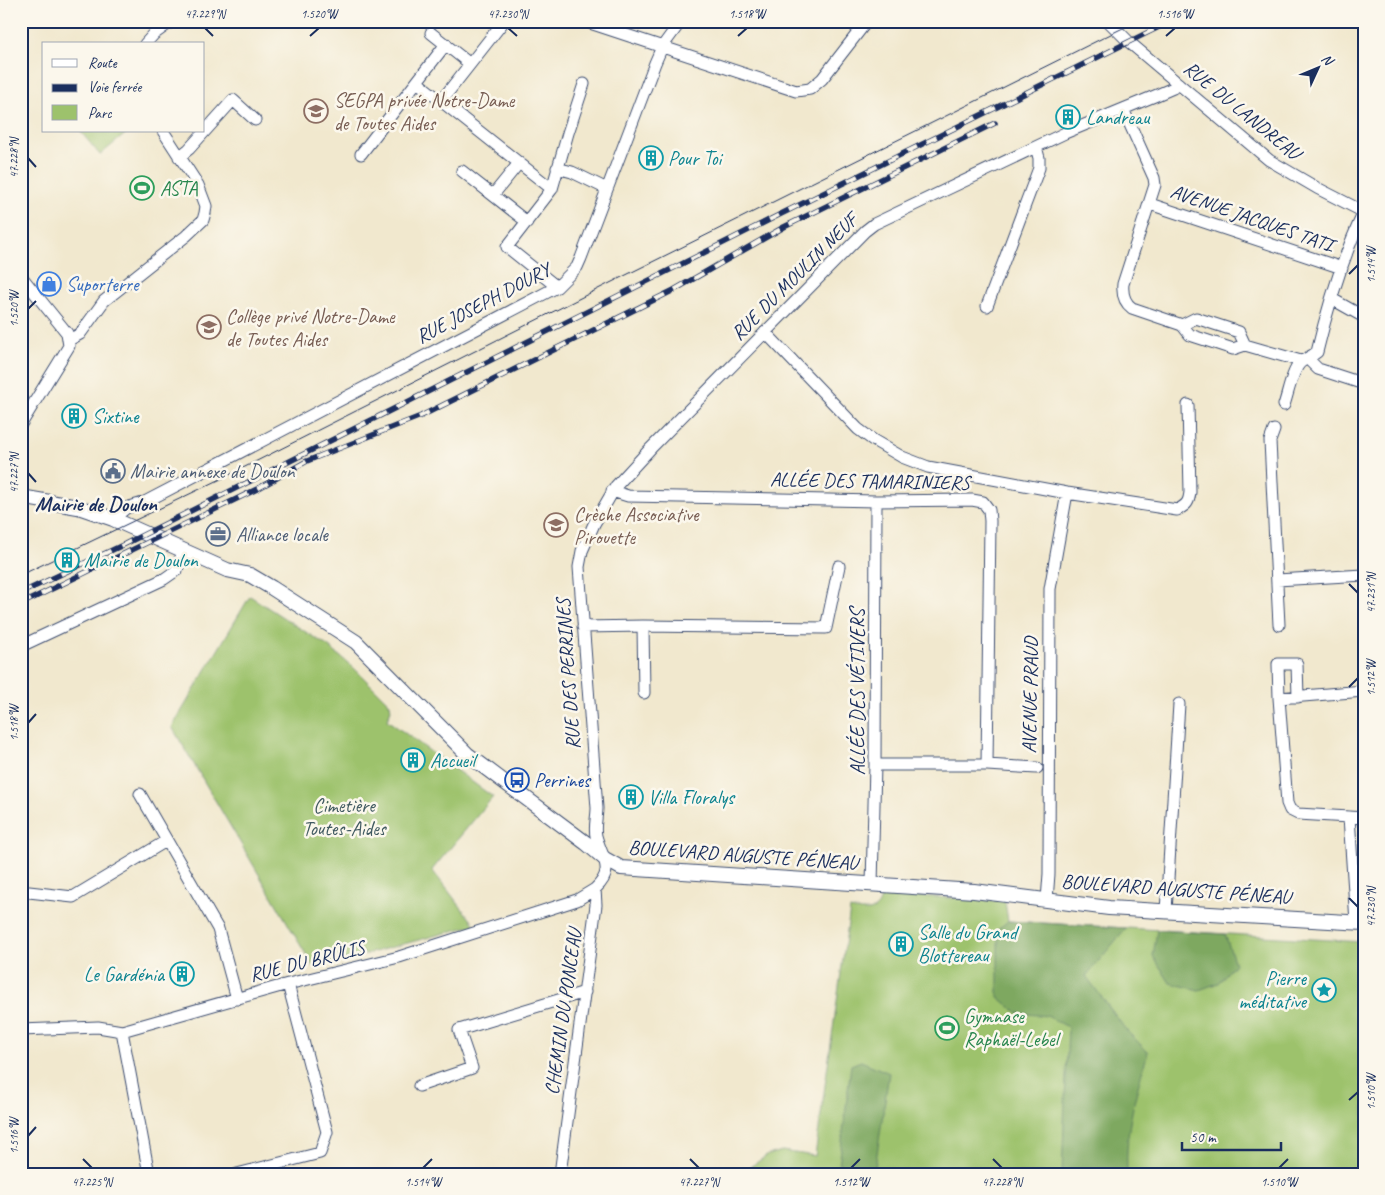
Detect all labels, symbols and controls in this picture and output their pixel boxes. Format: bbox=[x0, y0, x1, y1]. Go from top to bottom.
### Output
text: 47.229°N bbox=[185, 6, 227, 22]
text: 1.520°W bbox=[301, 6, 339, 22]
text: 47.230°N bbox=[488, 6, 530, 22]
text: 1.518°W bbox=[729, 6, 767, 22]
text: 1.516°W bbox=[1157, 6, 1195, 22]
legend bbox=[42, 42, 205, 132]
north arrow bbox=[1292, 42, 1342, 92]
text: N bbox=[1318, 50, 1338, 70]
text: Route bbox=[88, 54, 118, 73]
street label: RUE DU LANDREAU bbox=[1179, 55, 1308, 167]
text: Voie ferrée bbox=[88, 78, 142, 97]
place label: SEGPA privée Notre-Dame de Toutes Aides bbox=[334, 88, 516, 136]
school or university icon: SEGPA privée Notre-Dame de Toutes Aides bbox=[303, 98, 329, 124]
text: Parc bbox=[88, 104, 112, 123]
building icon: Landreau bbox=[1055, 104, 1081, 130]
place label: Landreau bbox=[1086, 105, 1151, 130]
text: 47.228°N bbox=[6, 136, 22, 178]
building icon: Pour Toi bbox=[638, 145, 664, 171]
place label: Pour Toi bbox=[668, 146, 724, 171]
sports icon: ASTA bbox=[129, 175, 155, 201]
place label: ASTA bbox=[160, 176, 198, 201]
street label: AVENUE JACQUES TATI bbox=[1167, 178, 1340, 259]
street label: RUE DU MOULIN NEUF bbox=[725, 206, 865, 346]
text: 1.514°W bbox=[1363, 245, 1379, 283]
street label: RUE JOSEPH DOURY bbox=[411, 256, 557, 349]
shop icon: Suporterre bbox=[36, 271, 62, 297]
place label: Suporterre bbox=[66, 272, 140, 297]
text: 1.520°W bbox=[6, 289, 22, 327]
place label: Collège privé Notre-Dame de Toutes Aides bbox=[226, 304, 396, 352]
school or university icon: Collège privé Notre-Dame de Toutes Aides bbox=[196, 314, 222, 340]
building icon: Sixtine bbox=[61, 403, 87, 429]
place label: Sixtine bbox=[92, 404, 140, 429]
text: 47.227°N bbox=[6, 451, 22, 493]
public building icon: Mairie annexe de Doulon bbox=[100, 458, 126, 484]
place label: Mairie annexe de Doulon bbox=[130, 459, 296, 484]
street label: ALLÉE DES TAMARINIERS bbox=[770, 467, 972, 495]
district label: Mairie de Doulon bbox=[35, 491, 158, 517]
place label: Crèche Associative Pirouette bbox=[574, 502, 700, 550]
school or university icon: Crèche Associative Pirouette bbox=[543, 512, 569, 538]
office icon: Alliance locale bbox=[205, 521, 231, 547]
place label: Alliance locale bbox=[236, 522, 329, 547]
building icon: Mairie de Doulon bbox=[54, 547, 80, 573]
place label: Mairie de Doulon bbox=[84, 548, 199, 573]
text: 47.231°N bbox=[1363, 571, 1379, 613]
street label: RUE DES PERRINES bbox=[550, 595, 586, 750]
street label: ALLÉE DES VÉTIVERS bbox=[845, 604, 870, 775]
street label: AVENUE PRAUD bbox=[1016, 635, 1044, 754]
text: 1.512°W bbox=[1363, 658, 1379, 696]
text: 1.518°W bbox=[6, 703, 22, 741]
building icon: Accueil bbox=[400, 747, 426, 773]
place label: Accueil bbox=[430, 748, 479, 773]
bus stop icon: Perrines bbox=[504, 767, 530, 793]
place label: Perrines bbox=[534, 768, 592, 793]
building icon: Villa Floralys bbox=[618, 784, 644, 810]
place label: Villa Floralys bbox=[648, 785, 736, 810]
park label: Cimetière Toutes-Aides bbox=[302, 793, 388, 841]
street label: BOULEVARD AUGUSTE PÉNEAU bbox=[627, 835, 862, 876]
street label: BOULEVARD AUGUSTE PÉNEAU bbox=[1060, 869, 1295, 910]
text: 47.230°N bbox=[1363, 885, 1379, 927]
place label: Salle du Grand Blottereau bbox=[918, 920, 1020, 968]
street label: CHEMIN DU PONCEAU bbox=[539, 924, 587, 1096]
building icon: Salle du Grand Blottereau bbox=[888, 931, 914, 957]
street label: RUE DU BRÛLIS bbox=[247, 934, 369, 987]
building icon: Le Gardénia bbox=[169, 961, 195, 987]
place label: Le Gardénia bbox=[84, 962, 166, 987]
place label: Pierre méditative bbox=[1239, 966, 1307, 1014]
place icon: Pierre méditative bbox=[1311, 977, 1337, 1003]
place label: Gymnase Raphaël-Lebel bbox=[964, 1004, 1062, 1052]
sports icon: Gymnase Raphaël-Lebel bbox=[934, 1015, 960, 1041]
text: 1.510°W bbox=[1363, 1072, 1379, 1110]
text: 1.516°W bbox=[6, 1116, 22, 1154]
scale bar bbox=[1182, 1120, 1281, 1152]
text: 50 m bbox=[1190, 1128, 1217, 1147]
text: 47.225°N bbox=[72, 1174, 114, 1190]
text: 1.514°W bbox=[405, 1174, 443, 1190]
text: 47.227°N bbox=[679, 1174, 721, 1190]
text: 1.512°W bbox=[833, 1174, 871, 1190]
text: 47.228°N bbox=[982, 1174, 1024, 1190]
text: 1.510°W bbox=[1261, 1174, 1299, 1190]

